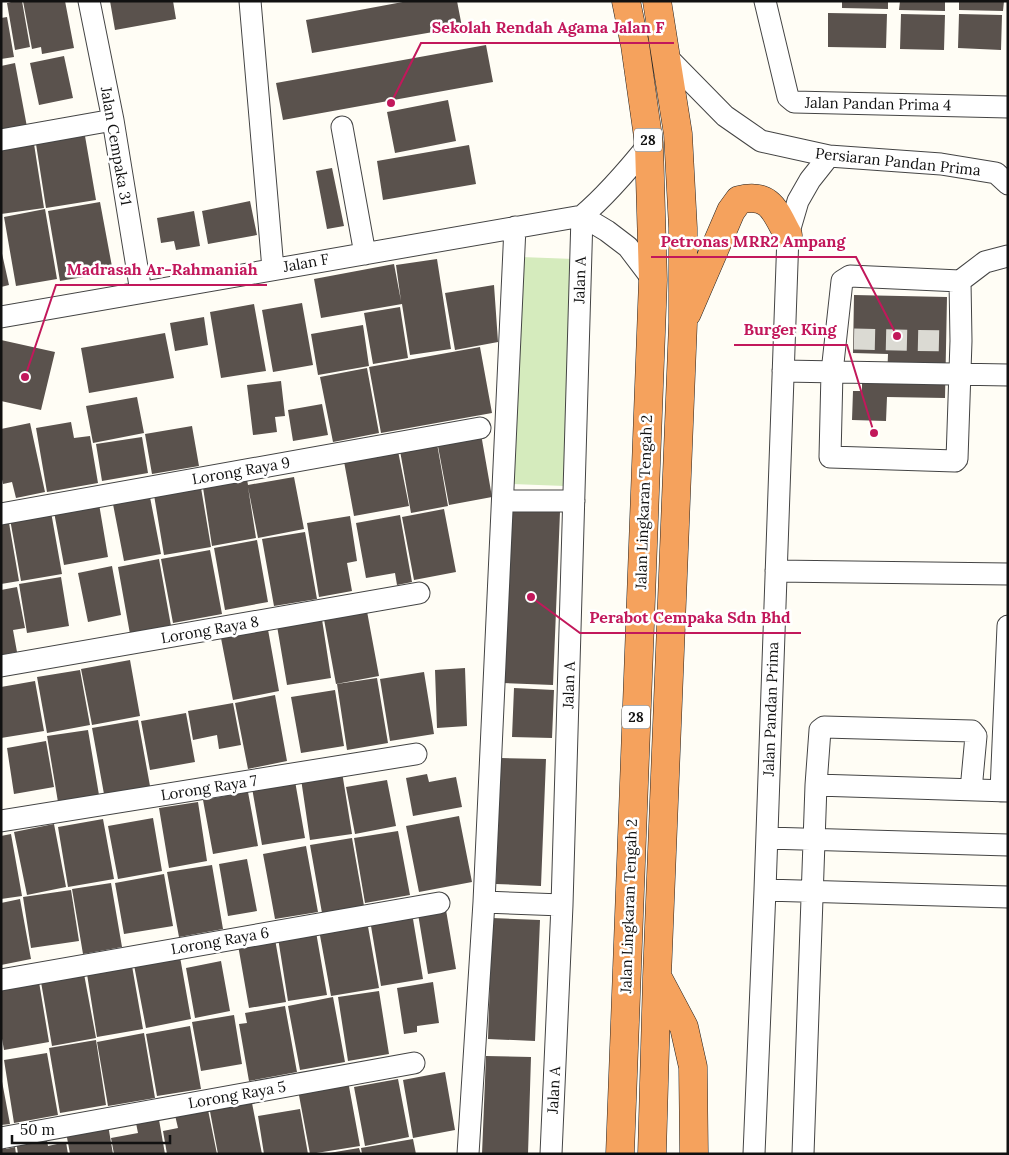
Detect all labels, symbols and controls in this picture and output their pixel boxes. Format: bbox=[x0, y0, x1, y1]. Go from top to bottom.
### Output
callout: Sekolah Rendah Agama Jalan F bbox=[421, 12, 674, 43]
text: Sekolah Rendah Agama Jalan F bbox=[432, 17, 664, 37]
street label: Jalan Cempaka 31 bbox=[97, 84, 136, 207]
street label: Jalan Pandan Prima 4 bbox=[804, 93, 951, 114]
road number: 28 bbox=[634, 128, 662, 152]
street label: Persiaran Pandan Prima bbox=[814, 143, 982, 180]
callout: Petronas MRR2 Ampang bbox=[651, 226, 856, 257]
text: Petronas MRR2 Ampang bbox=[661, 231, 847, 251]
street label: Jalan F bbox=[281, 249, 330, 276]
callout: Madrasah Ar-Rahmaniah bbox=[56, 254, 267, 285]
street label: Jalan A bbox=[569, 255, 590, 305]
text: Madrasah Ar-Rahmaniah bbox=[66, 259, 258, 279]
callout: Burger King bbox=[734, 314, 847, 345]
text: Burger King bbox=[744, 319, 838, 339]
street label: Jalan Lingkaran Tengah 2 bbox=[631, 414, 656, 591]
street label: Lorong Raya 9 bbox=[190, 453, 291, 488]
callout: Perabot Cempaka Sdn Bhd bbox=[580, 602, 801, 633]
text: Perabot Cempaka Sdn Bhd bbox=[589, 607, 791, 627]
street label: Lorong Raya 8 bbox=[160, 612, 260, 647]
street label: Jalan Pandan Prima bbox=[759, 641, 782, 778]
street label: Jalan A bbox=[558, 660, 579, 710]
road number: 28 bbox=[622, 706, 650, 729]
street label: Lorong Raya 7 bbox=[159, 770, 259, 805]
street label: Jalan Lingkaran Tengah 2 bbox=[616, 818, 641, 995]
street label: Lorong Raya 6 bbox=[169, 923, 270, 958]
street label: Jalan A bbox=[543, 1065, 564, 1115]
street label: Lorong Raya 5 bbox=[187, 1077, 287, 1112]
scale bar bbox=[12, 1112, 170, 1144]
text: 50 m bbox=[20, 1120, 55, 1139]

